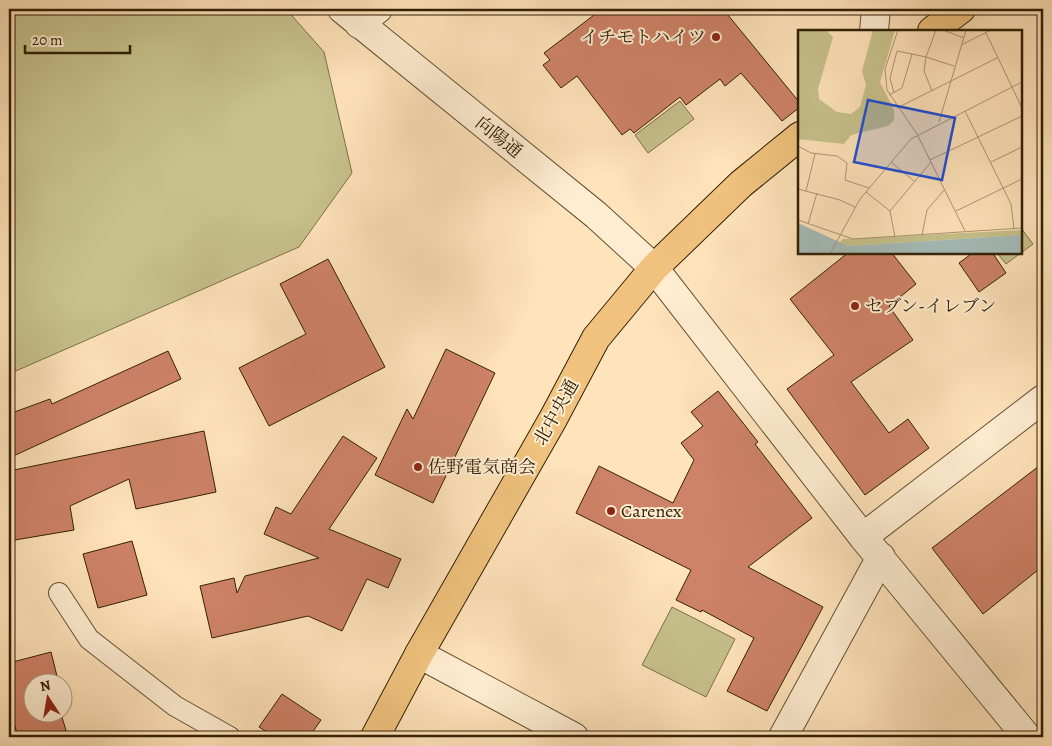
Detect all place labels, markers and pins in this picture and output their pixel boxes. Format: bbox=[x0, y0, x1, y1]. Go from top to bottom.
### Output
place label: イチモトハイツ bbox=[580, 25, 706, 49]
marker: イチモトハイツ bbox=[710, 31, 722, 43]
place label: セブン-イレブン bbox=[865, 294, 996, 318]
marker: セブン-イレブン bbox=[849, 300, 861, 312]
place label: 佐野電気商会 bbox=[428, 455, 536, 479]
marker: 佐野電気商会 bbox=[412, 461, 424, 473]
place label: Carenex bbox=[621, 499, 682, 523]
marker: Carenex bbox=[605, 505, 617, 517]

